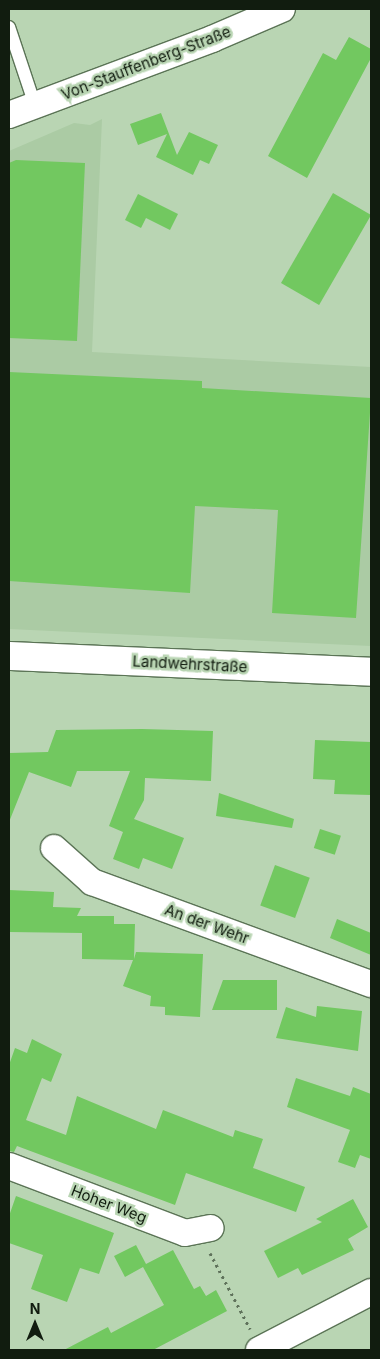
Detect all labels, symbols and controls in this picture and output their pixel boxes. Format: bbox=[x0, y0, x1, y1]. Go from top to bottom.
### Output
street label: Von-Stauffenberg-Straße bbox=[59, 22, 233, 104]
street label: Landwehrstraße bbox=[132, 652, 248, 676]
street label: An der Wehr bbox=[162, 900, 252, 948]
street label: Hoher Weg bbox=[69, 1181, 149, 1227]
north arrow bbox=[10, 1299, 60, 1349]
text: N bbox=[30, 1300, 40, 1317]

